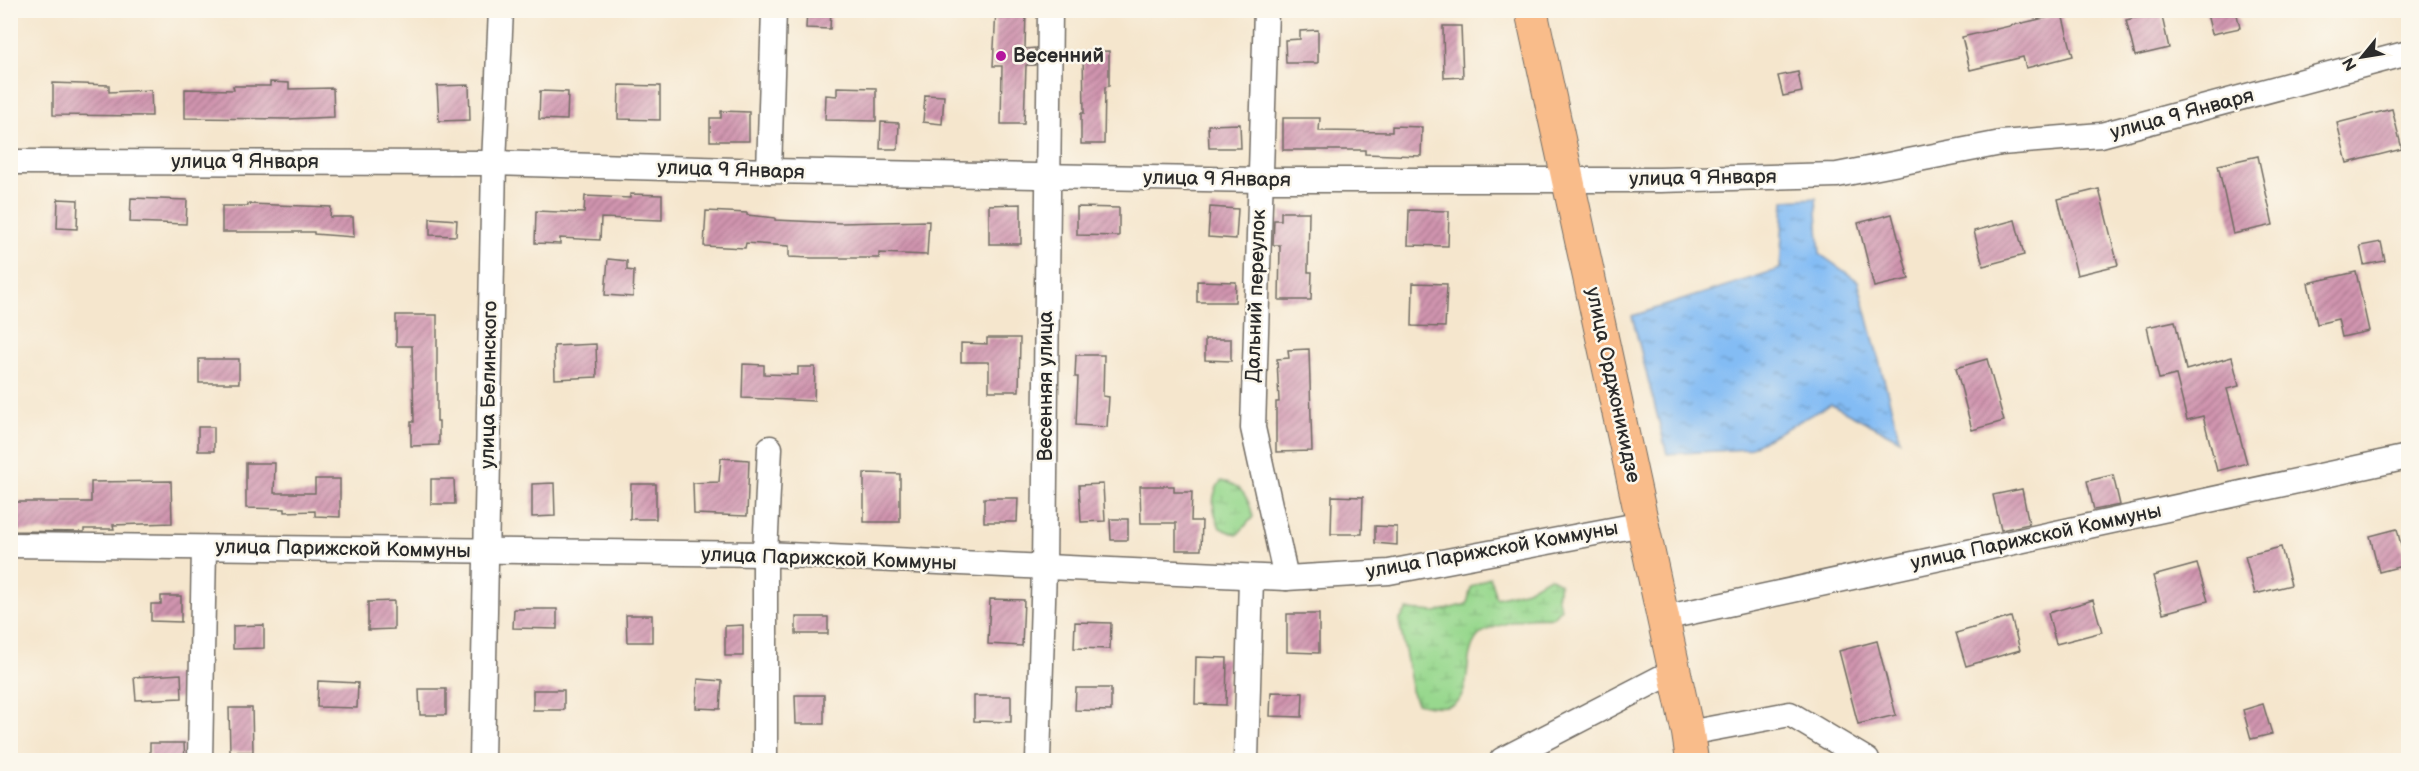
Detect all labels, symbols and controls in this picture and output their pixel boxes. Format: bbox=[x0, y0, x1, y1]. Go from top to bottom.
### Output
north arrow bbox=[2332, 27, 2392, 87]
place label: Весенний bbox=[1013, 44, 1104, 68]
marker: Весенний bbox=[994, 49, 1008, 63]
text: N bbox=[2339, 54, 2362, 74]
street label: улица 9 Января bbox=[2108, 83, 2256, 145]
street label: улица 9 Января bbox=[171, 150, 319, 174]
street label: улица 9 Января bbox=[657, 155, 805, 185]
street label: улица 9 Января bbox=[1629, 165, 1777, 191]
street label: улица 9 Января bbox=[1143, 166, 1291, 192]
street label: Дальний переулок bbox=[1241, 209, 1271, 383]
street label: улица Орджоникидзе bbox=[1581, 285, 1645, 485]
street label: улица Белинского bbox=[476, 301, 502, 469]
street label: Весенняя улица bbox=[1034, 311, 1058, 461]
street label: улица Парижской Коммуны bbox=[1909, 499, 2163, 575]
street label: улица Парижской Коммуны bbox=[1364, 516, 1620, 584]
street label: улица Парижской Коммуны bbox=[215, 535, 471, 563]
street label: улица Парижской Коммуны bbox=[701, 543, 957, 575]

